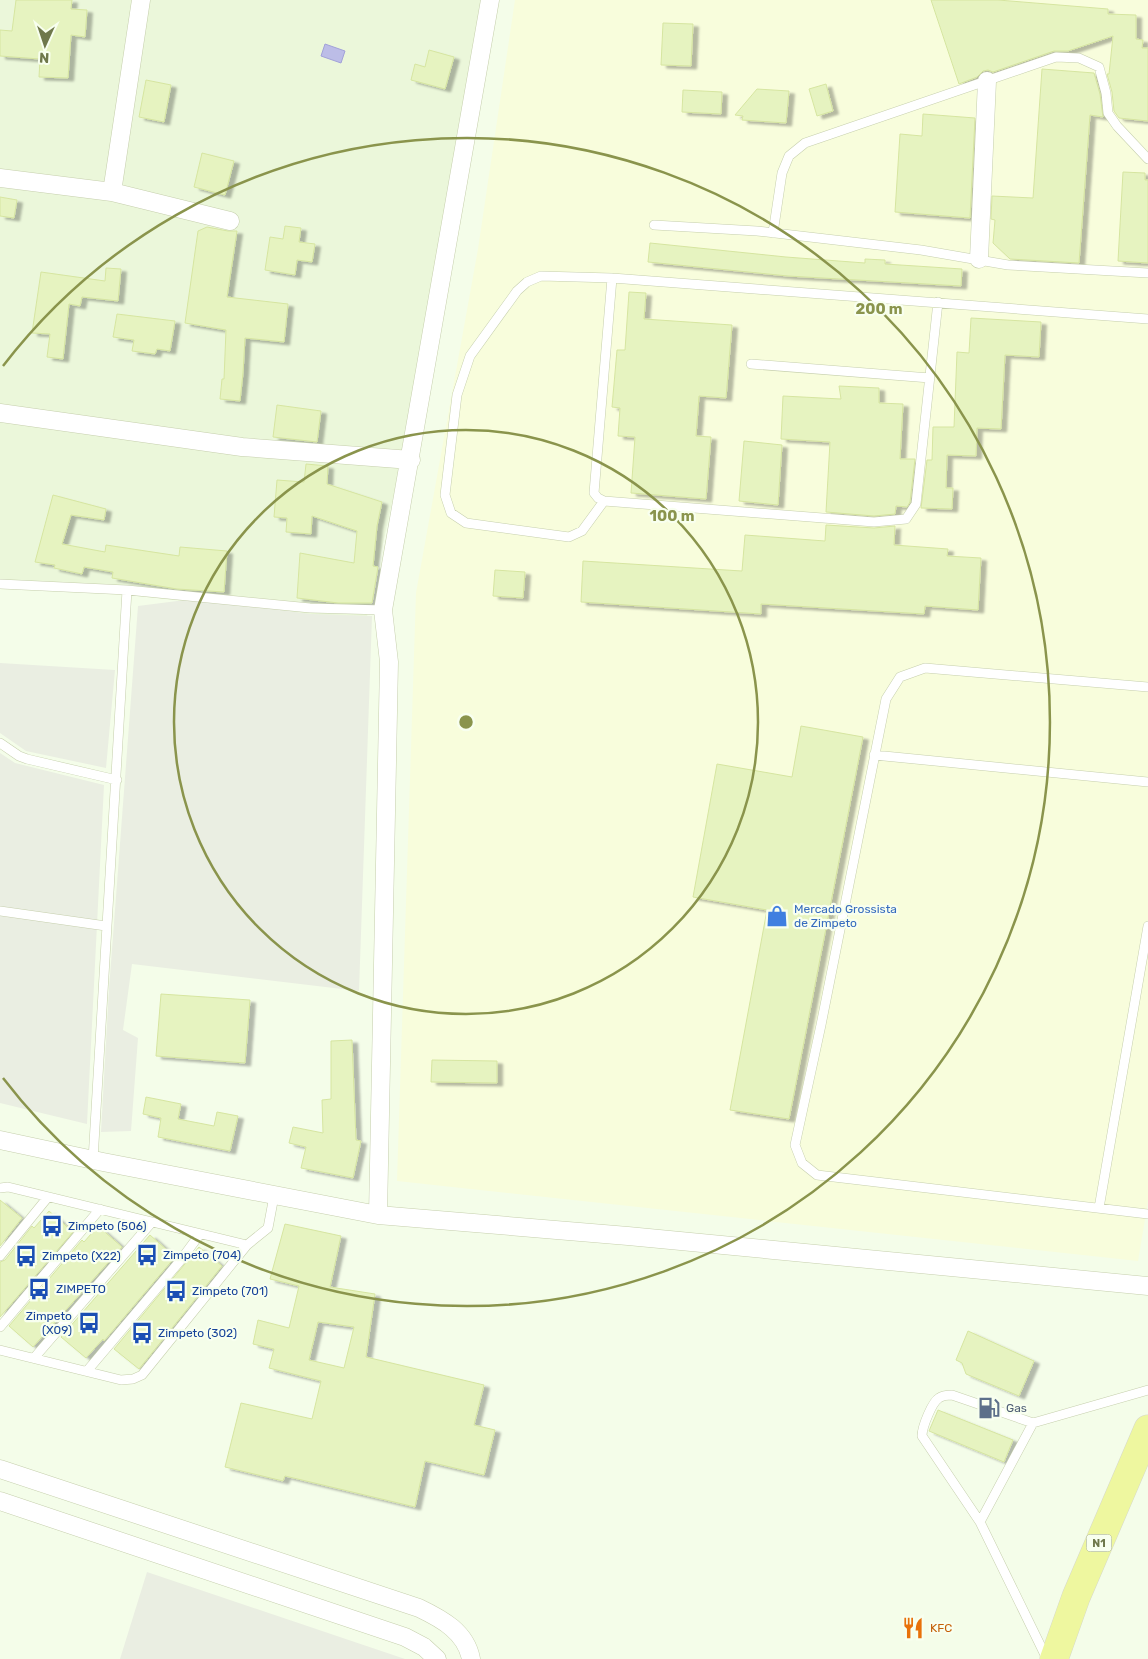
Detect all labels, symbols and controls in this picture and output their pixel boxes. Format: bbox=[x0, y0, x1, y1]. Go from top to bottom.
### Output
north arrow bbox=[20, 20, 70, 70]
text: N bbox=[39, 49, 50, 66]
text: 200 m bbox=[855, 300, 903, 318]
text: 100 m bbox=[650, 507, 694, 525]
centre of rings bbox=[457, 713, 475, 731]
place label: Mercado Grossista de Zimpeto bbox=[794, 902, 897, 930]
shop icon: Mercado Grossista de Zimpeto bbox=[764, 903, 790, 929]
bus stop icon: Zimpeto (506) bbox=[39, 1213, 65, 1239]
place label: Zimpeto (506) bbox=[68, 1219, 147, 1233]
bus stop icon: Zimpeto (704) bbox=[134, 1242, 160, 1268]
bus stop icon: Zimpeto (X22) bbox=[13, 1243, 39, 1269]
place label: Zimpeto (704) bbox=[163, 1248, 241, 1262]
place label: Zimpeto (X22) bbox=[42, 1249, 121, 1263]
bus stop icon: ZIMPETO bbox=[26, 1276, 52, 1302]
bus stop icon: Zimpeto (701) bbox=[163, 1278, 189, 1304]
place label: ZIMPETO bbox=[56, 1282, 106, 1296]
place label: Zimpeto (701) bbox=[192, 1284, 268, 1298]
place label: Zimpeto (X09) bbox=[26, 1309, 72, 1337]
bus stop icon: Zimpeto (X09) bbox=[76, 1310, 102, 1336]
bus stop icon: Zimpeto (302) bbox=[129, 1320, 155, 1346]
place label: Zimpeto (302) bbox=[158, 1326, 237, 1340]
fuel station icon: Gas bbox=[976, 1395, 1002, 1421]
place label: Gas bbox=[1006, 1401, 1027, 1415]
road number: N1 bbox=[1086, 1535, 1112, 1552]
restaurant icon: KFC bbox=[900, 1615, 926, 1641]
place label: KFC bbox=[930, 1621, 952, 1635]

